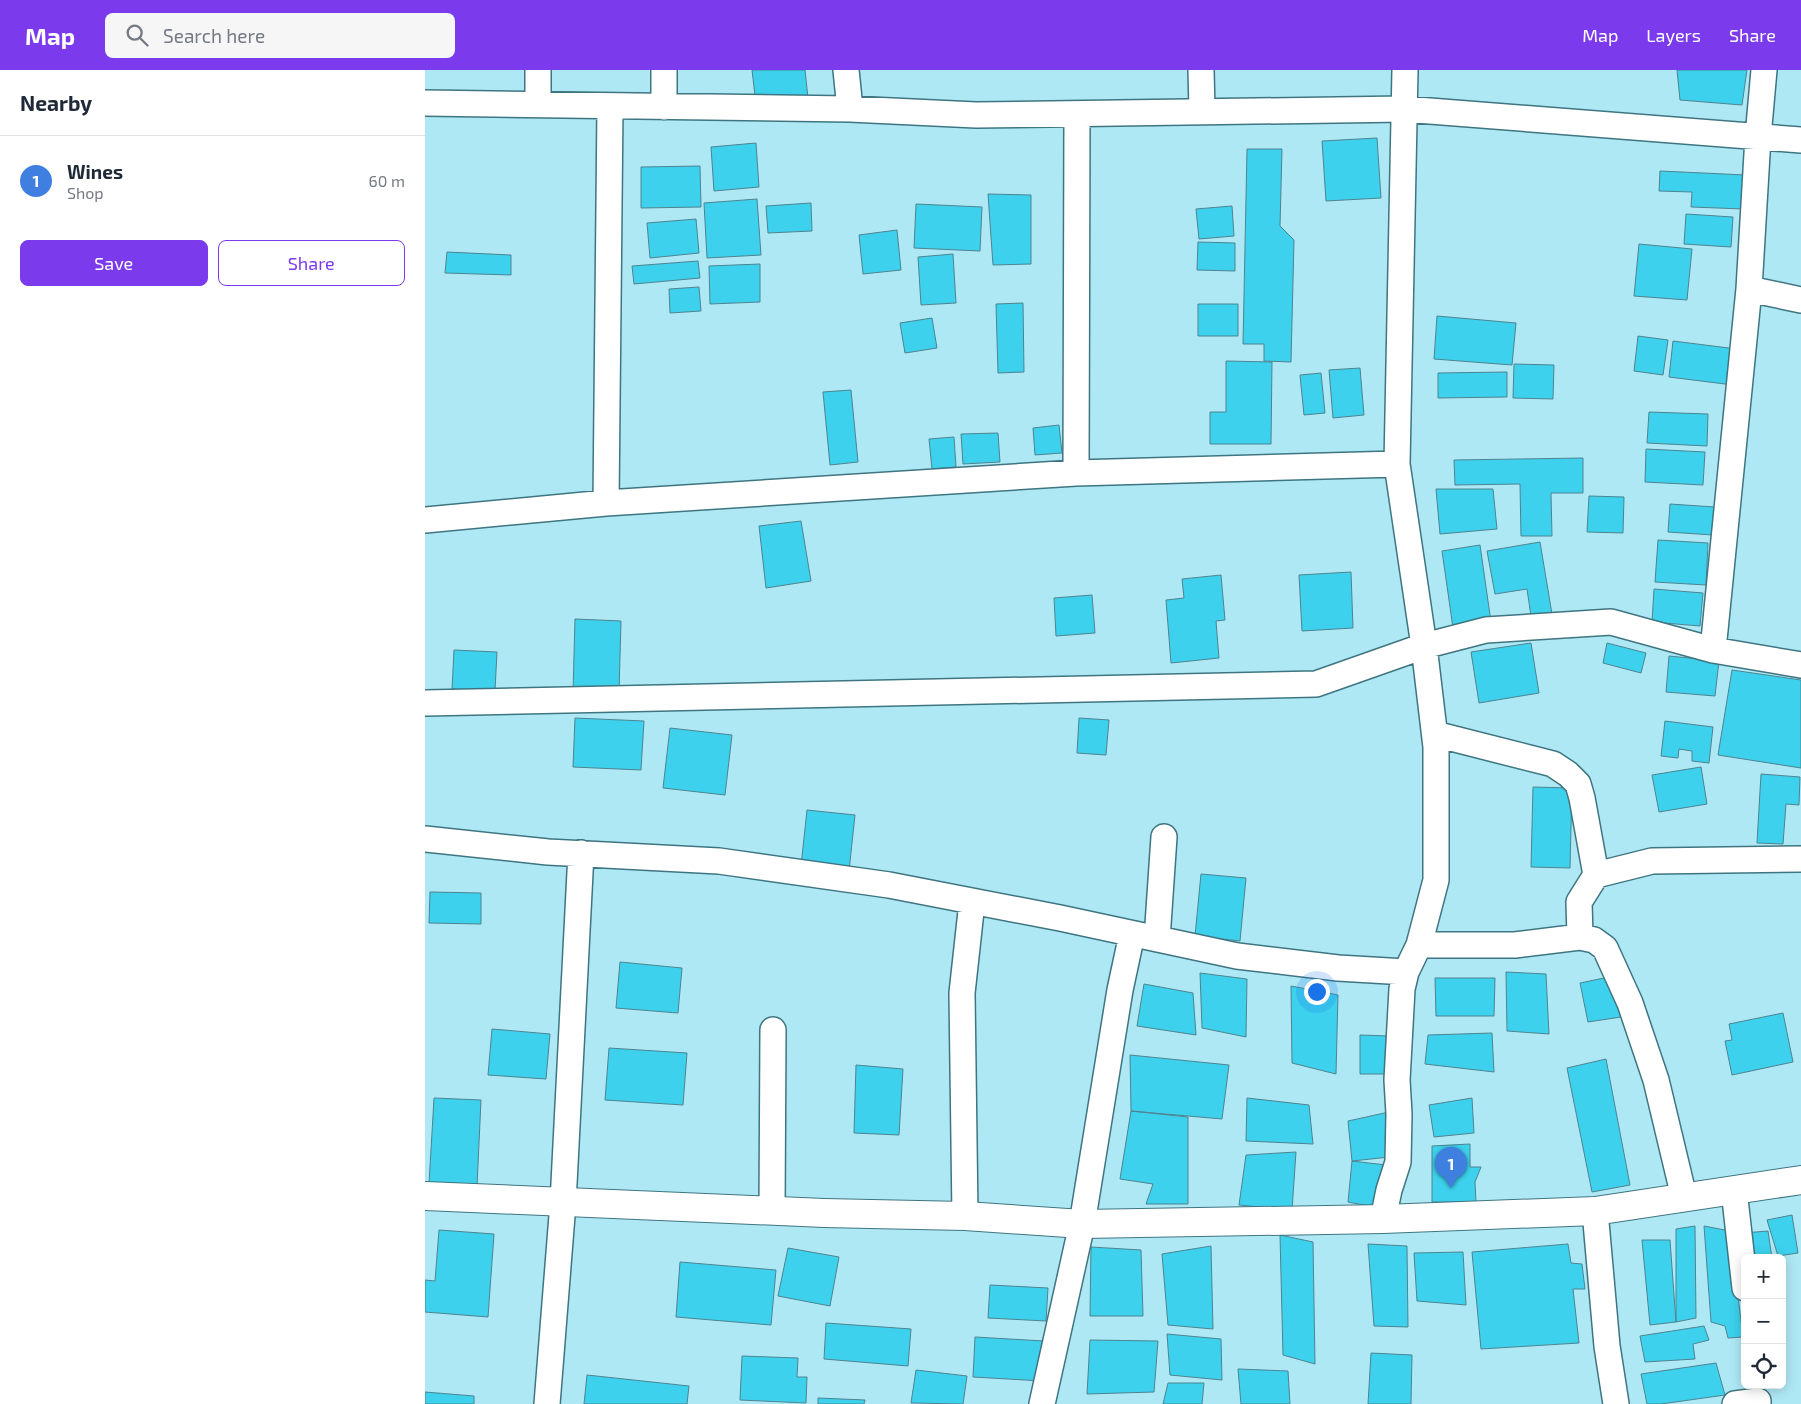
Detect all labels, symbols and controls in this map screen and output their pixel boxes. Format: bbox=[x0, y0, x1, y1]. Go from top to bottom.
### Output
search box bbox=[105, 13, 455, 58]
text: Map bbox=[25, 21, 75, 50]
icon: search bbox=[123, 21, 151, 49]
text: Search here bbox=[163, 24, 265, 47]
text: Map bbox=[1582, 24, 1618, 46]
text: Layers bbox=[1646, 24, 1701, 46]
text: Share bbox=[1729, 24, 1776, 46]
text: Nearby bbox=[20, 90, 92, 115]
text: Wines bbox=[67, 160, 123, 183]
text: 1 bbox=[33, 171, 39, 190]
text: 60 m bbox=[369, 171, 405, 190]
text: Shop bbox=[67, 183, 104, 202]
button: Save bbox=[20, 240, 208, 286]
button: Share bbox=[218, 240, 405, 286]
your location bbox=[1304, 979, 1330, 1005]
pin: 1 bbox=[1435, 1147, 1467, 1188]
map controls bbox=[1741, 1254, 1786, 1389]
button: + bbox=[1741, 1254, 1786, 1299]
button: − bbox=[1741, 1299, 1786, 1344]
button: locate bbox=[1741, 1344, 1786, 1389]

